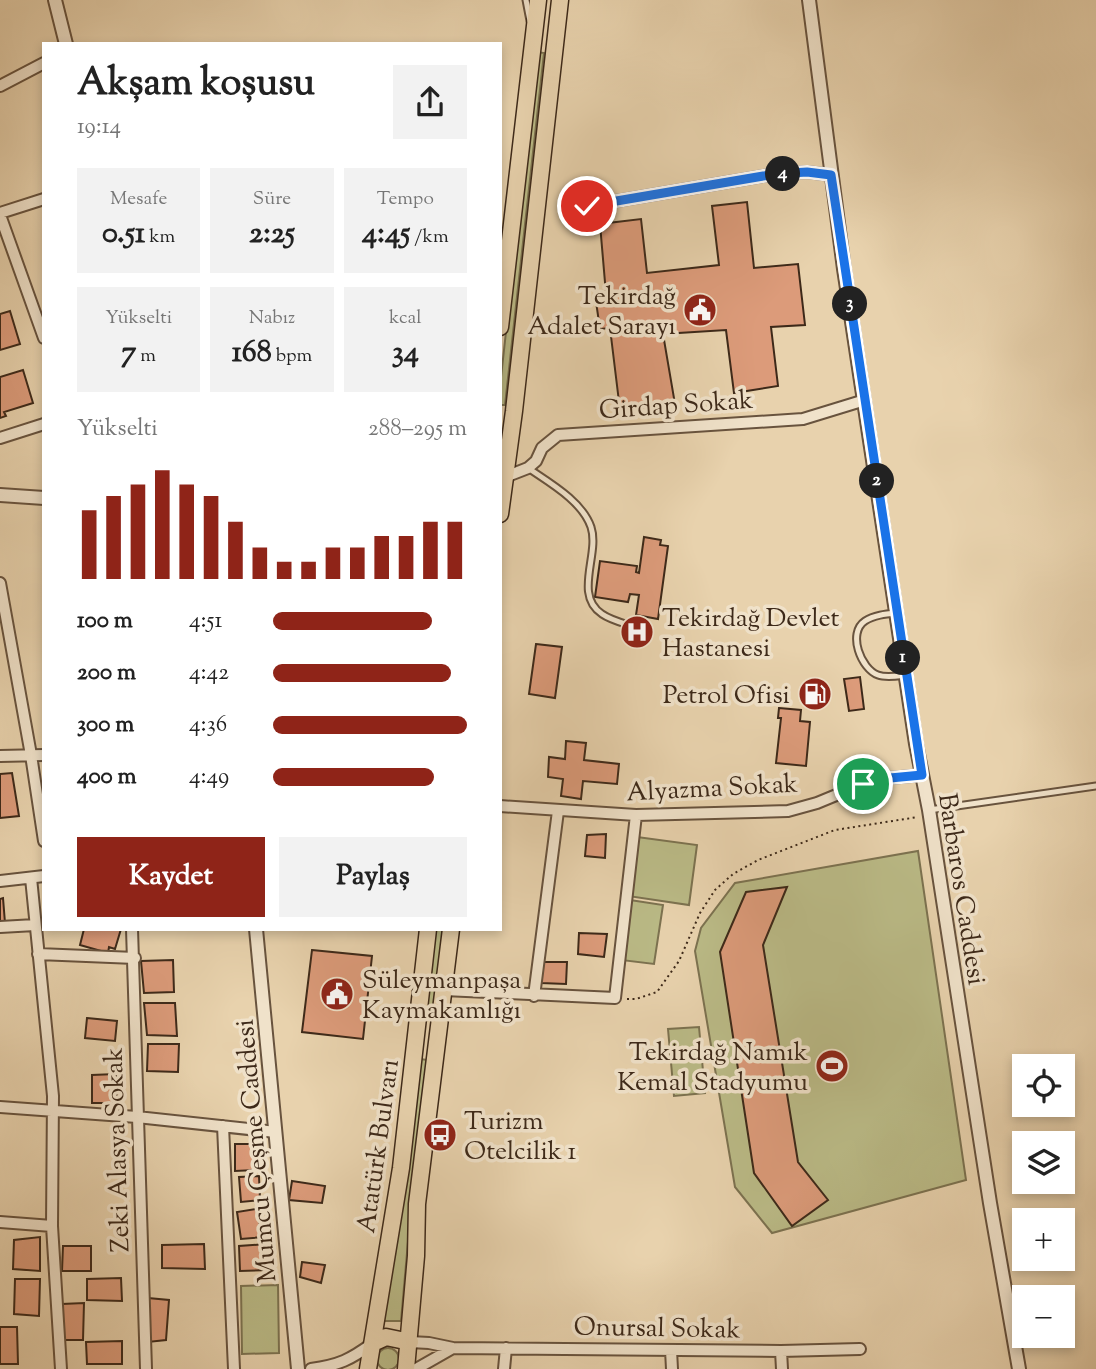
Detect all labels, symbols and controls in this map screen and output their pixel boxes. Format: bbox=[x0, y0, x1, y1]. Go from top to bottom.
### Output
text: Akşam koşusu bbox=[77, 58, 315, 112]
button: share bbox=[393, 65, 467, 139]
text: 19:14 bbox=[77, 111, 121, 144]
pin: 4 bbox=[766, 156, 800, 192]
text: 4 bbox=[778, 160, 787, 187]
pin bbox=[557, 176, 617, 236]
text: Mesafe bbox=[110, 186, 167, 213]
text: Süre bbox=[253, 186, 291, 213]
text: Tempo bbox=[377, 186, 434, 213]
icon: check bbox=[568, 187, 606, 225]
text: 0.51 bbox=[102, 213, 145, 256]
text: 2:25 bbox=[249, 213, 295, 256]
text: 4:45 bbox=[362, 213, 410, 256]
text: km bbox=[145, 224, 175, 251]
text: /km bbox=[410, 224, 449, 251]
place label: Tekirdağ Adalet Sarayı bbox=[527, 279, 676, 346]
pin: 3 bbox=[832, 286, 868, 322]
text: 3 bbox=[846, 290, 853, 317]
public building icon: Tekirdağ Adalet Sarayı bbox=[681, 291, 719, 329]
text: Yükselti bbox=[105, 305, 172, 332]
text: Nabız bbox=[249, 305, 295, 332]
text: kcal bbox=[389, 305, 422, 332]
text: 7 bbox=[121, 332, 136, 375]
text: 168 bbox=[232, 332, 272, 375]
text: 34 bbox=[392, 332, 419, 375]
text: m bbox=[136, 343, 156, 370]
text: bpm bbox=[272, 343, 312, 370]
street label: Girdap Sokak bbox=[598, 383, 755, 430]
text: Yükselti bbox=[77, 413, 158, 446]
text: 288–295 m bbox=[368, 413, 467, 446]
pin: 2 bbox=[860, 463, 894, 498]
text: 2 bbox=[872, 467, 881, 494]
place label: Tekirdağ Devlet Hastanesi bbox=[662, 601, 839, 668]
text: 100 m bbox=[77, 605, 133, 638]
text: 4:51 bbox=[189, 605, 222, 638]
hospital icon: Tekirdağ Devlet Hastanesi bbox=[618, 613, 656, 651]
pin: 1 bbox=[886, 640, 920, 676]
text: 1 bbox=[899, 644, 906, 671]
text: 200 m bbox=[77, 657, 136, 690]
text: 4:42 bbox=[189, 657, 229, 690]
fuel station icon: Petrol Ofisi bbox=[796, 675, 834, 713]
place label: Petrol Ofisi bbox=[663, 678, 790, 715]
text: 300 m bbox=[77, 709, 134, 742]
text: 4:36 bbox=[189, 709, 227, 742]
pin bbox=[833, 754, 893, 814]
text: 400 m bbox=[77, 761, 137, 794]
text: 4:49 bbox=[189, 761, 229, 794]
icon: arrive bbox=[844, 765, 882, 803]
street label: Alyazma Sokak bbox=[625, 767, 799, 812]
street label: Barbaros Caddesi bbox=[927, 791, 994, 988]
button: Kaydet bbox=[77, 837, 265, 917]
button: Paylaş bbox=[279, 837, 467, 917]
place label: Süleymanpaşa Kaymakamlığı bbox=[362, 963, 521, 1030]
public building icon: Süleymanpaşa Kaymakamlığı bbox=[318, 975, 356, 1013]
street label: Mumcu Çeşme Caddesi bbox=[228, 1018, 287, 1284]
place label: Tekirdağ Namık Kemal Stadyumu bbox=[617, 1035, 808, 1102]
street label: Zeki Alasya Sokak bbox=[96, 1047, 141, 1253]
sports icon: Tekirdağ Namık Kemal Stadyumu bbox=[813, 1047, 851, 1085]
map controls bbox=[1012, 1054, 1075, 1348]
button: locate bbox=[1012, 1054, 1075, 1117]
street label: Atatürk Bulvarı bbox=[349, 1057, 410, 1236]
place label: Turizm Otelcilik 1 bbox=[464, 1104, 577, 1171]
bus stop icon: Turizm Otelcilik 1 bbox=[421, 1116, 459, 1154]
button: layers bbox=[1012, 1131, 1075, 1194]
button: + bbox=[1012, 1208, 1075, 1271]
button: − bbox=[1012, 1285, 1075, 1348]
street label: Onursal Sokak bbox=[573, 1310, 741, 1349]

